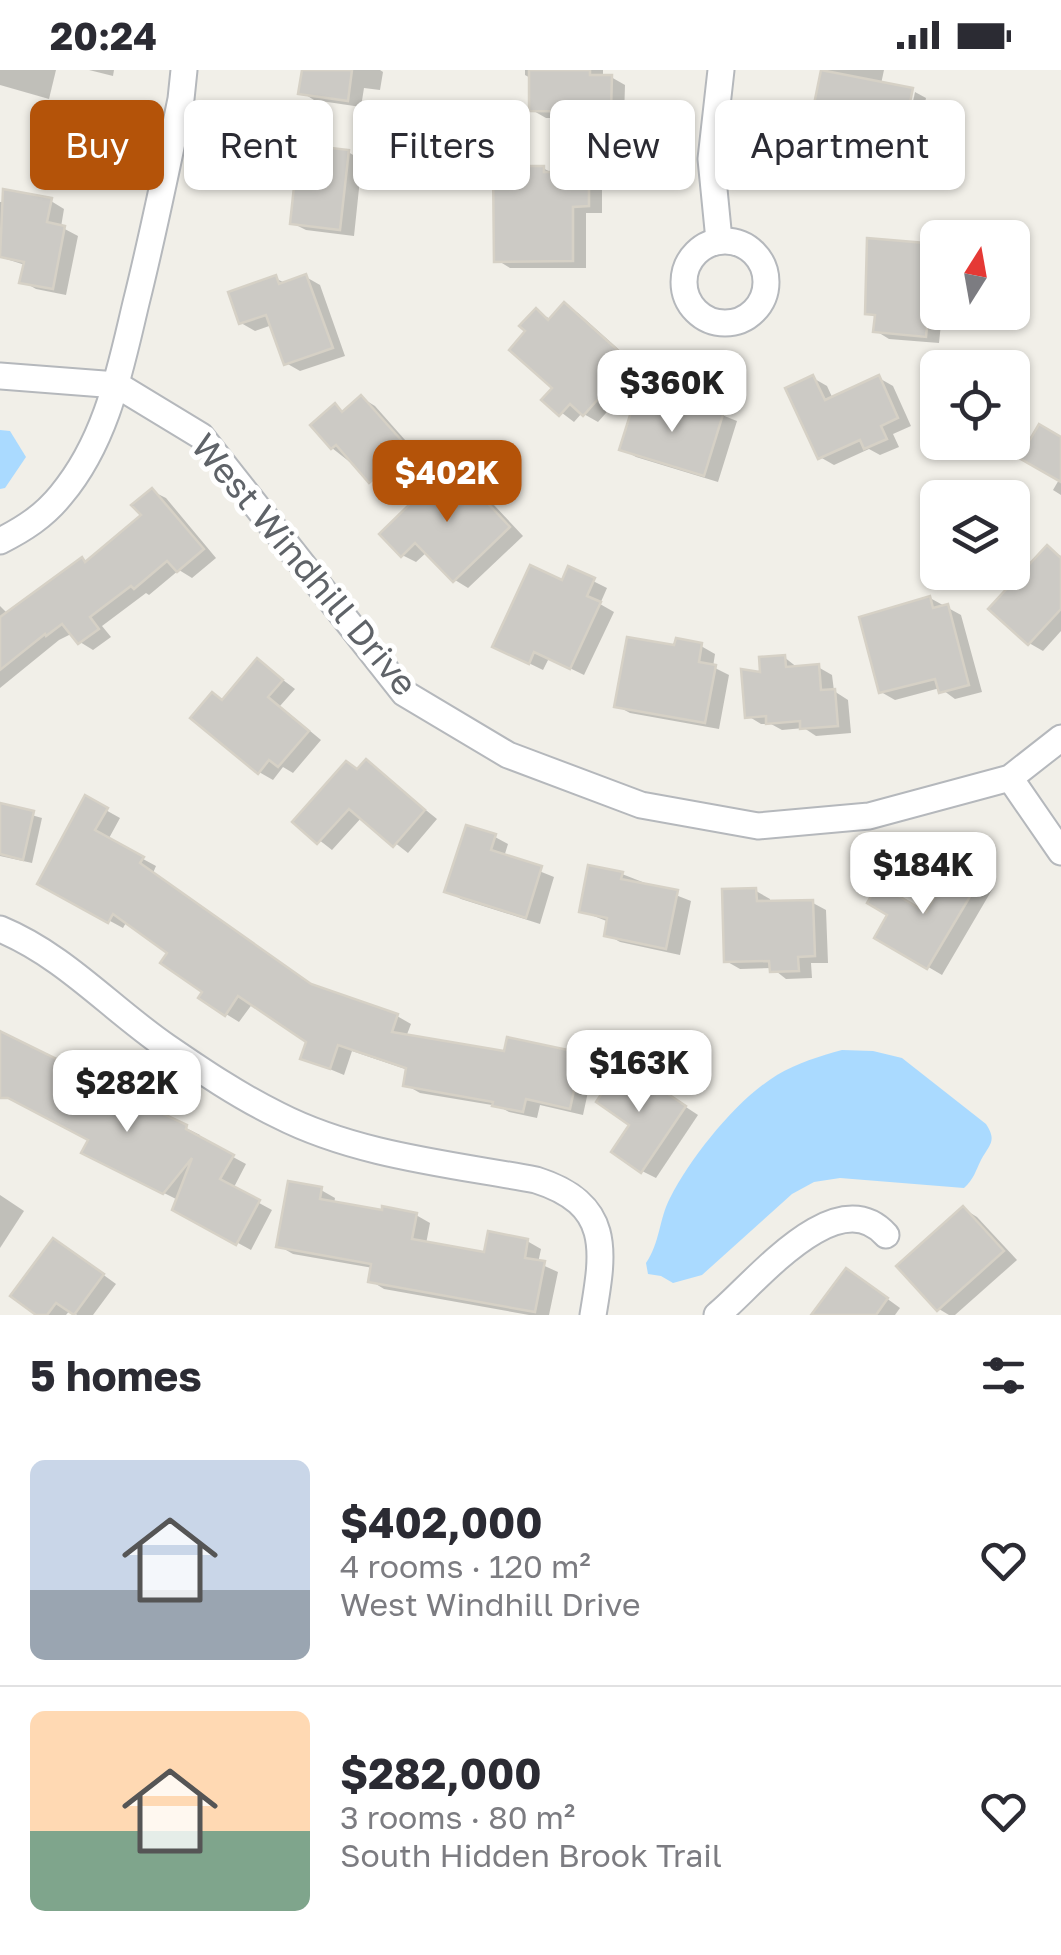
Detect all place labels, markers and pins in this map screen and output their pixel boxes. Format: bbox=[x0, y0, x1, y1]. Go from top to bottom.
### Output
pin: $360K bbox=[602, 350, 742, 435]
pin: $402K bbox=[377, 440, 517, 525]
pin: $184K bbox=[853, 832, 993, 917]
pin: $163K bbox=[569, 1030, 709, 1115]
pin: $282K bbox=[57, 1050, 197, 1135]

